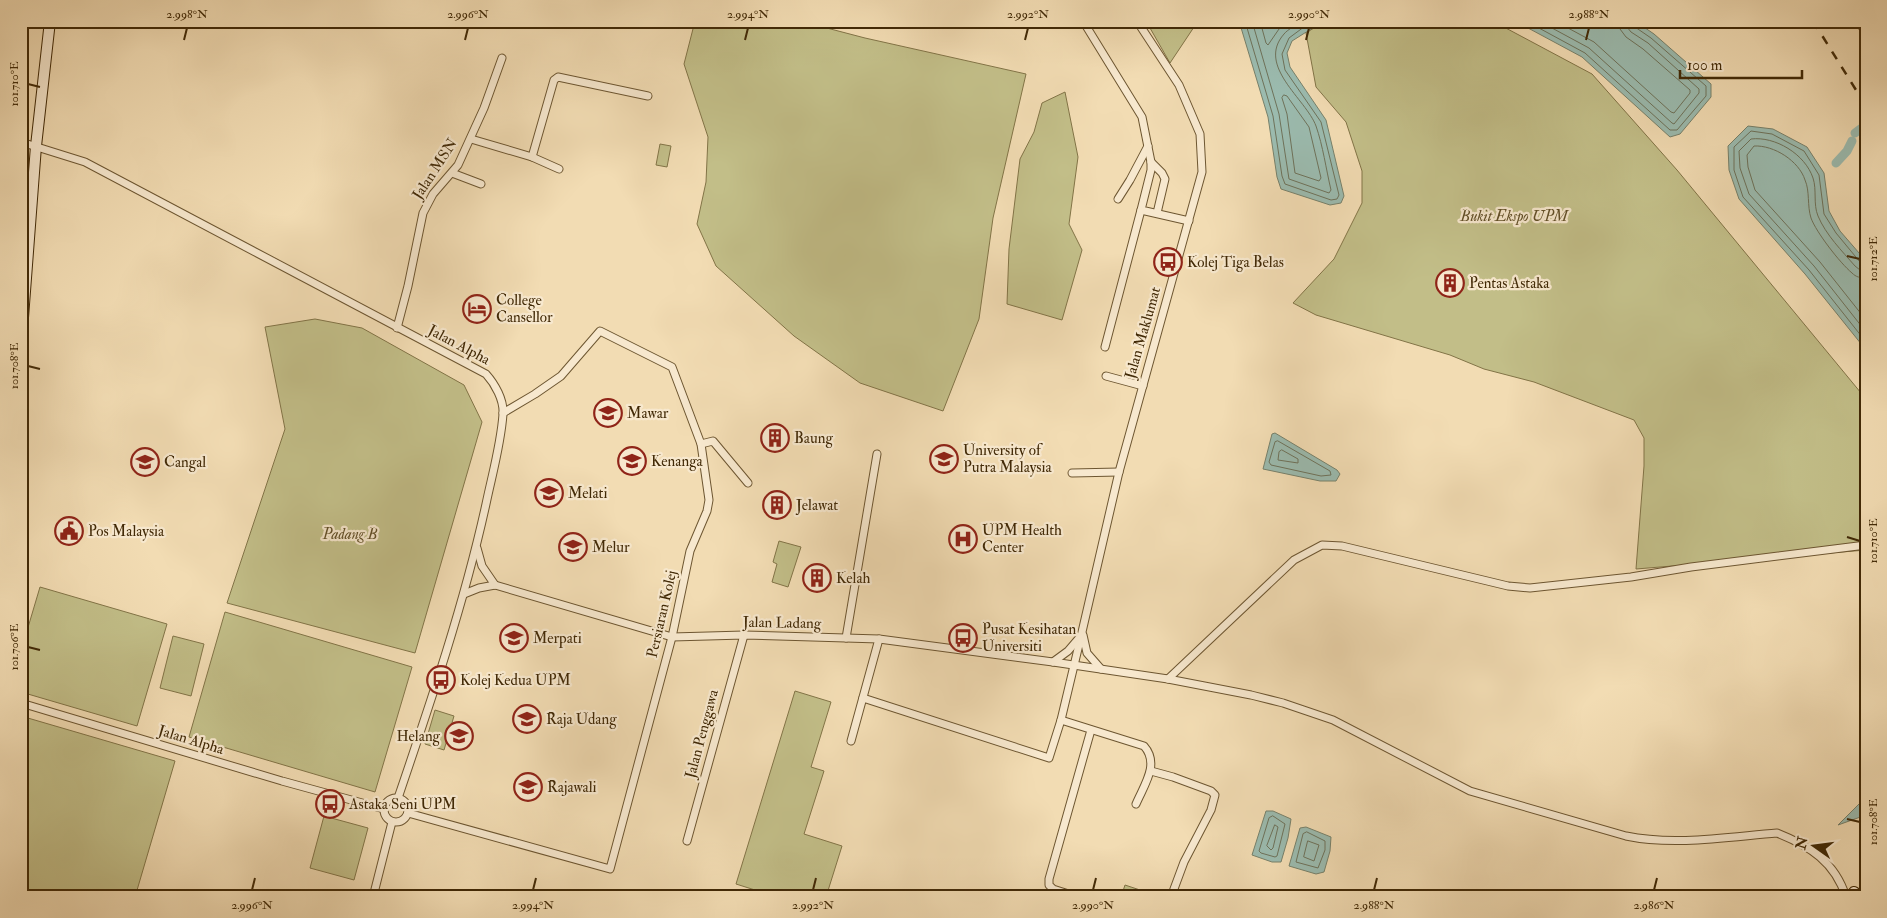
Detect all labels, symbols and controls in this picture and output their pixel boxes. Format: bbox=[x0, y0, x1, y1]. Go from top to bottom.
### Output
text: 2.998°N bbox=[166, 7, 208, 22]
text: 2.996°N bbox=[447, 7, 489, 22]
text: 2.994°N bbox=[727, 7, 769, 22]
text: 2.992°N bbox=[1007, 7, 1049, 22]
text: 2.990°N bbox=[1288, 7, 1330, 22]
text: 2.988°N bbox=[1569, 7, 1610, 22]
scale bar bbox=[1680, 48, 1802, 80]
text: 100 m bbox=[1687, 56, 1723, 75]
text: 101.710°E bbox=[7, 61, 22, 107]
street label: Jalan MSN bbox=[408, 134, 463, 205]
park label: Bukit Ekspo UPM bbox=[1459, 207, 1569, 226]
text: 101.712°E bbox=[1866, 236, 1881, 282]
bus stop icon: Kolej Tiga Belas bbox=[1153, 247, 1183, 277]
place label: Kolej Tiga Belas bbox=[1187, 253, 1284, 272]
building icon: Pentas Astaka bbox=[1435, 268, 1465, 298]
place label: Pentas Astaka bbox=[1469, 274, 1550, 293]
street label: Jalan Maklumat bbox=[1121, 285, 1166, 382]
place label: College Cansellor bbox=[496, 291, 553, 327]
hotel icon: College Cansellor bbox=[462, 294, 492, 324]
street label: Jalan Alpha bbox=[423, 320, 494, 371]
text: 101.708°E bbox=[7, 342, 22, 389]
school or university icon: Mawar bbox=[593, 398, 623, 428]
place label: Mawar bbox=[627, 404, 669, 423]
building icon: Baung bbox=[760, 423, 790, 453]
place label: Baung bbox=[794, 429, 833, 448]
place label: University of Putra Malaysia bbox=[963, 441, 1052, 477]
school or university icon: University of Putra Malaysia bbox=[929, 444, 959, 474]
school or university icon: Kenanga bbox=[617, 446, 647, 476]
school or university icon: Cangal bbox=[130, 447, 160, 477]
place label: Kenanga bbox=[651, 452, 704, 471]
place label: Cangal bbox=[164, 453, 206, 472]
school or university icon: Melati bbox=[534, 478, 564, 508]
place label: Melati bbox=[568, 484, 607, 503]
building icon: Jelawat bbox=[762, 490, 792, 520]
place label: Jelawat bbox=[795, 496, 838, 516]
public building icon: Pos Malaysia bbox=[54, 516, 84, 546]
text: 101.710°E bbox=[1866, 518, 1881, 564]
place label: UPM Health Center bbox=[982, 521, 1062, 557]
place label: Pos Malaysia bbox=[88, 522, 165, 541]
hospital icon: UPM Health Center bbox=[948, 524, 978, 554]
park label: Padang B bbox=[322, 525, 377, 544]
school or university icon: Melur bbox=[558, 532, 588, 562]
place label: Melur bbox=[592, 538, 630, 557]
building icon: Kelah bbox=[802, 563, 832, 593]
street label: Persiaran Kolej bbox=[643, 568, 681, 660]
place label: Kelah bbox=[836, 569, 871, 588]
street label: Jalan Ladang bbox=[742, 613, 822, 634]
place label: Pusat Kesihatan Universiti bbox=[982, 620, 1077, 656]
text: 101.706°E bbox=[7, 623, 22, 670]
school or university icon: Merpati bbox=[499, 623, 529, 653]
bus stop icon: Pusat Kesihatan Universiti bbox=[948, 623, 978, 653]
place label: Merpati bbox=[533, 629, 582, 649]
bus stop icon: Kolej Kedua UPM bbox=[426, 665, 456, 695]
place label: Kolej Kedua UPM bbox=[460, 671, 571, 690]
street label: Jalan Penggawa bbox=[681, 687, 724, 782]
school or university icon: Raja Udang bbox=[512, 704, 542, 734]
place label: Raja Udang bbox=[546, 710, 617, 729]
street label: Jalan Alpha bbox=[155, 721, 227, 760]
school or university icon: Helang bbox=[444, 721, 474, 751]
place label: Helang bbox=[396, 727, 441, 746]
school or university icon: Rajawali bbox=[513, 772, 543, 802]
place label: Rajawali bbox=[547, 778, 597, 797]
bus stop icon: Astaka Seni UPM bbox=[315, 789, 345, 819]
place label: Astaka Seni UPM bbox=[348, 795, 456, 814]
text: 101.708°E bbox=[1866, 798, 1881, 845]
north arrow bbox=[1790, 820, 1840, 870]
text: N bbox=[1792, 834, 1812, 852]
text: 2.996°N bbox=[231, 898, 273, 913]
text: 2.994°N bbox=[512, 898, 554, 913]
text: 2.992°N bbox=[792, 898, 834, 913]
text: 2.990°N bbox=[1072, 898, 1114, 913]
text: 2.988°N bbox=[1354, 898, 1395, 913]
text: 2.986°N bbox=[1633, 898, 1675, 913]

